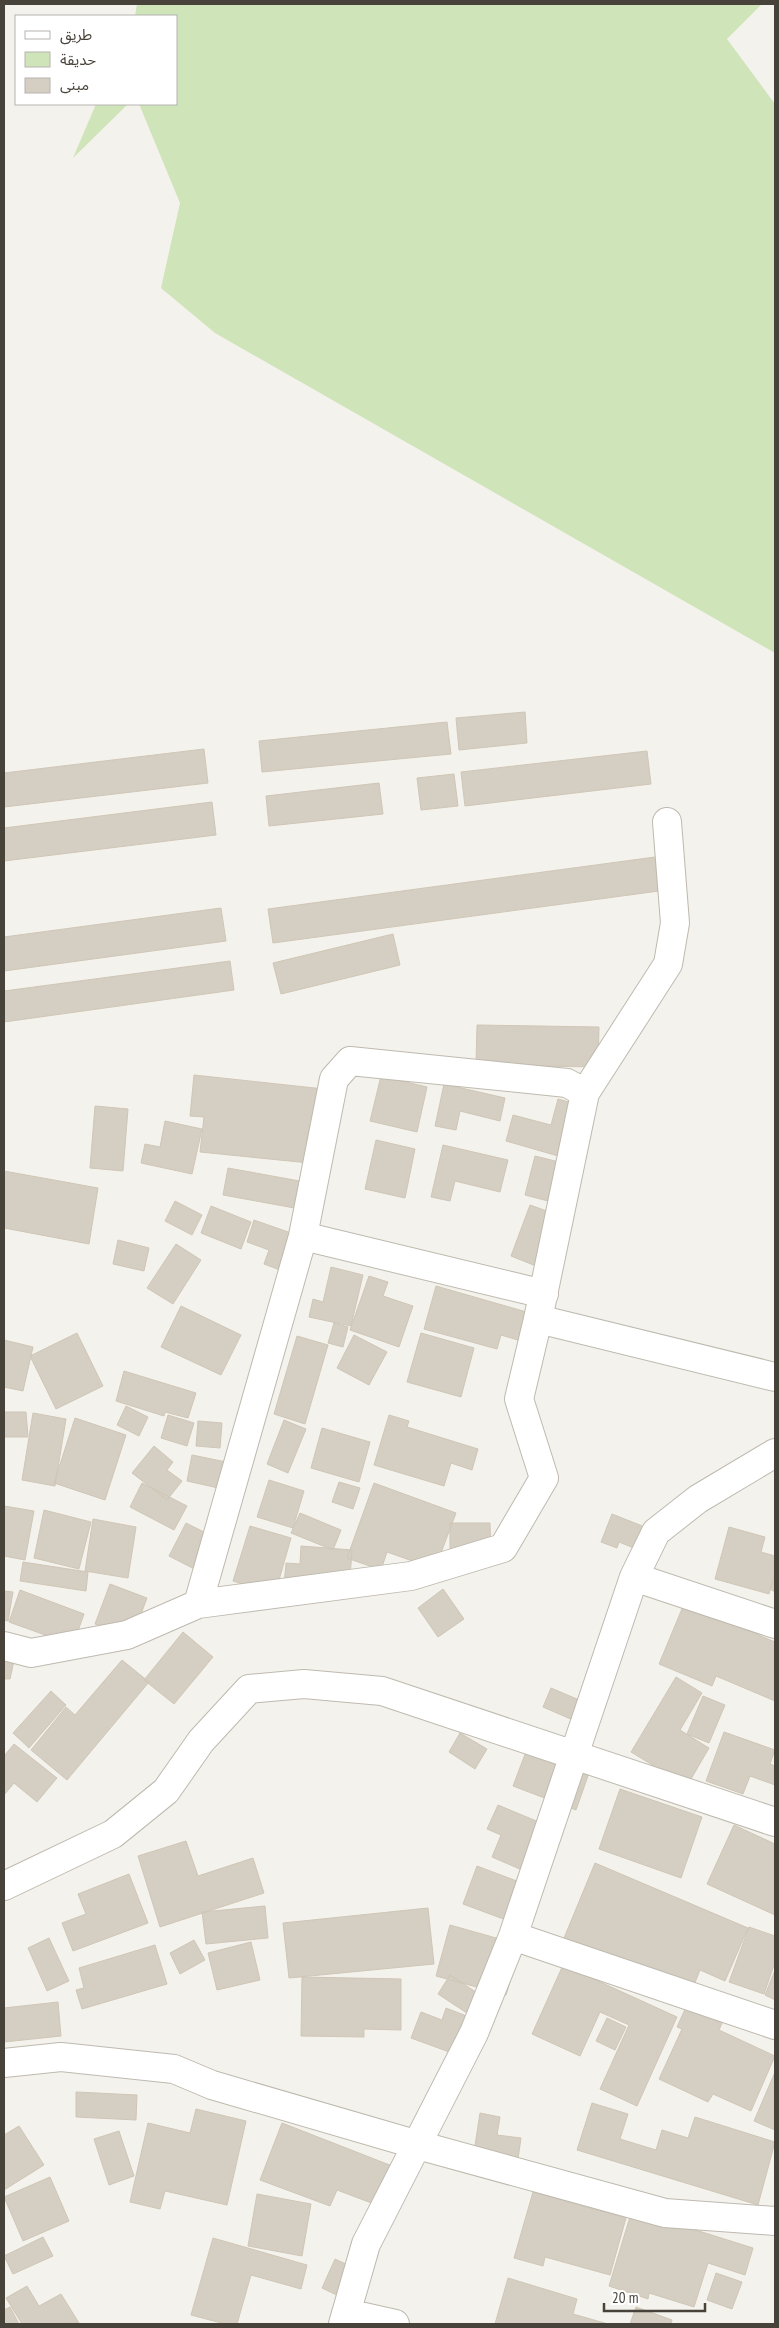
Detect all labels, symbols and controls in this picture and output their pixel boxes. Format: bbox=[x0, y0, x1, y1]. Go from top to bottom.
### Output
legend bbox=[15, 15, 178, 105]
text: طريق bbox=[60, 25, 92, 45]
text: حديقة bbox=[60, 50, 96, 69]
text: مبنى bbox=[60, 75, 89, 94]
scale bar bbox=[604, 2280, 705, 2312]
text: 20 m bbox=[612, 2288, 638, 2307]

